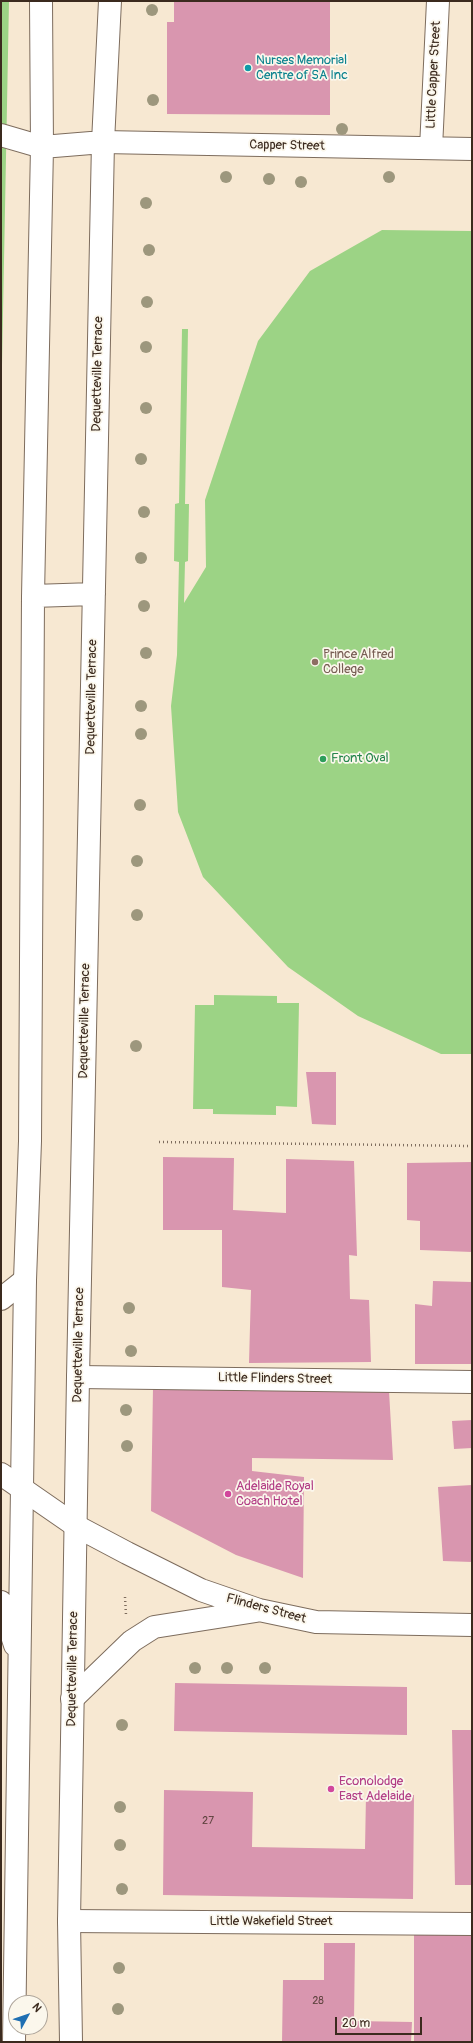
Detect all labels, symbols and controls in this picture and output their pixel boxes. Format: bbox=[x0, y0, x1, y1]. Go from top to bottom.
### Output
street label: Little Capper Street bbox=[423, 21, 445, 129]
place label: Nurses Memorial Centre of SA Inc bbox=[256, 53, 348, 84]
marker: Nurses Memorial Centre of SA Inc bbox=[243, 63, 253, 73]
street label: Capper Street bbox=[249, 138, 325, 154]
street label: Dequetteville Terrace bbox=[89, 316, 107, 432]
street label: Dequetteville Terrace bbox=[83, 639, 101, 755]
place label: Prince Alfred College bbox=[323, 647, 394, 678]
marker: Prince Alfred College bbox=[310, 657, 320, 667]
place label: Front Oval bbox=[331, 751, 389, 767]
marker: Front Oval bbox=[318, 754, 328, 764]
street label: Dequetteville Terrace bbox=[76, 963, 94, 1079]
street label: Dequetteville Terrace bbox=[70, 1287, 88, 1403]
street label: Little Flinders Street bbox=[218, 1370, 332, 1388]
place label: Adelaide Royal Coach Hotel bbox=[236, 1479, 314, 1510]
marker: Adelaide Royal Coach Hotel bbox=[223, 1489, 233, 1499]
street label: Flinders Street bbox=[224, 1591, 308, 1627]
street label: Dequetteville Terrace bbox=[64, 1611, 82, 1727]
place label: Econolodge East Adelaide bbox=[339, 1774, 411, 1805]
marker: Econolodge East Adelaide bbox=[326, 1784, 336, 1794]
house number: 27 bbox=[202, 1814, 214, 1828]
street label: Little Wakefield Street bbox=[210, 1914, 332, 1930]
house number: 28 bbox=[312, 1994, 324, 2008]
north arrow bbox=[8, 1995, 48, 2035]
text: N bbox=[29, 2001, 44, 2015]
scale bar bbox=[337, 2009, 424, 2035]
text: 20 m bbox=[342, 2016, 370, 2031]

